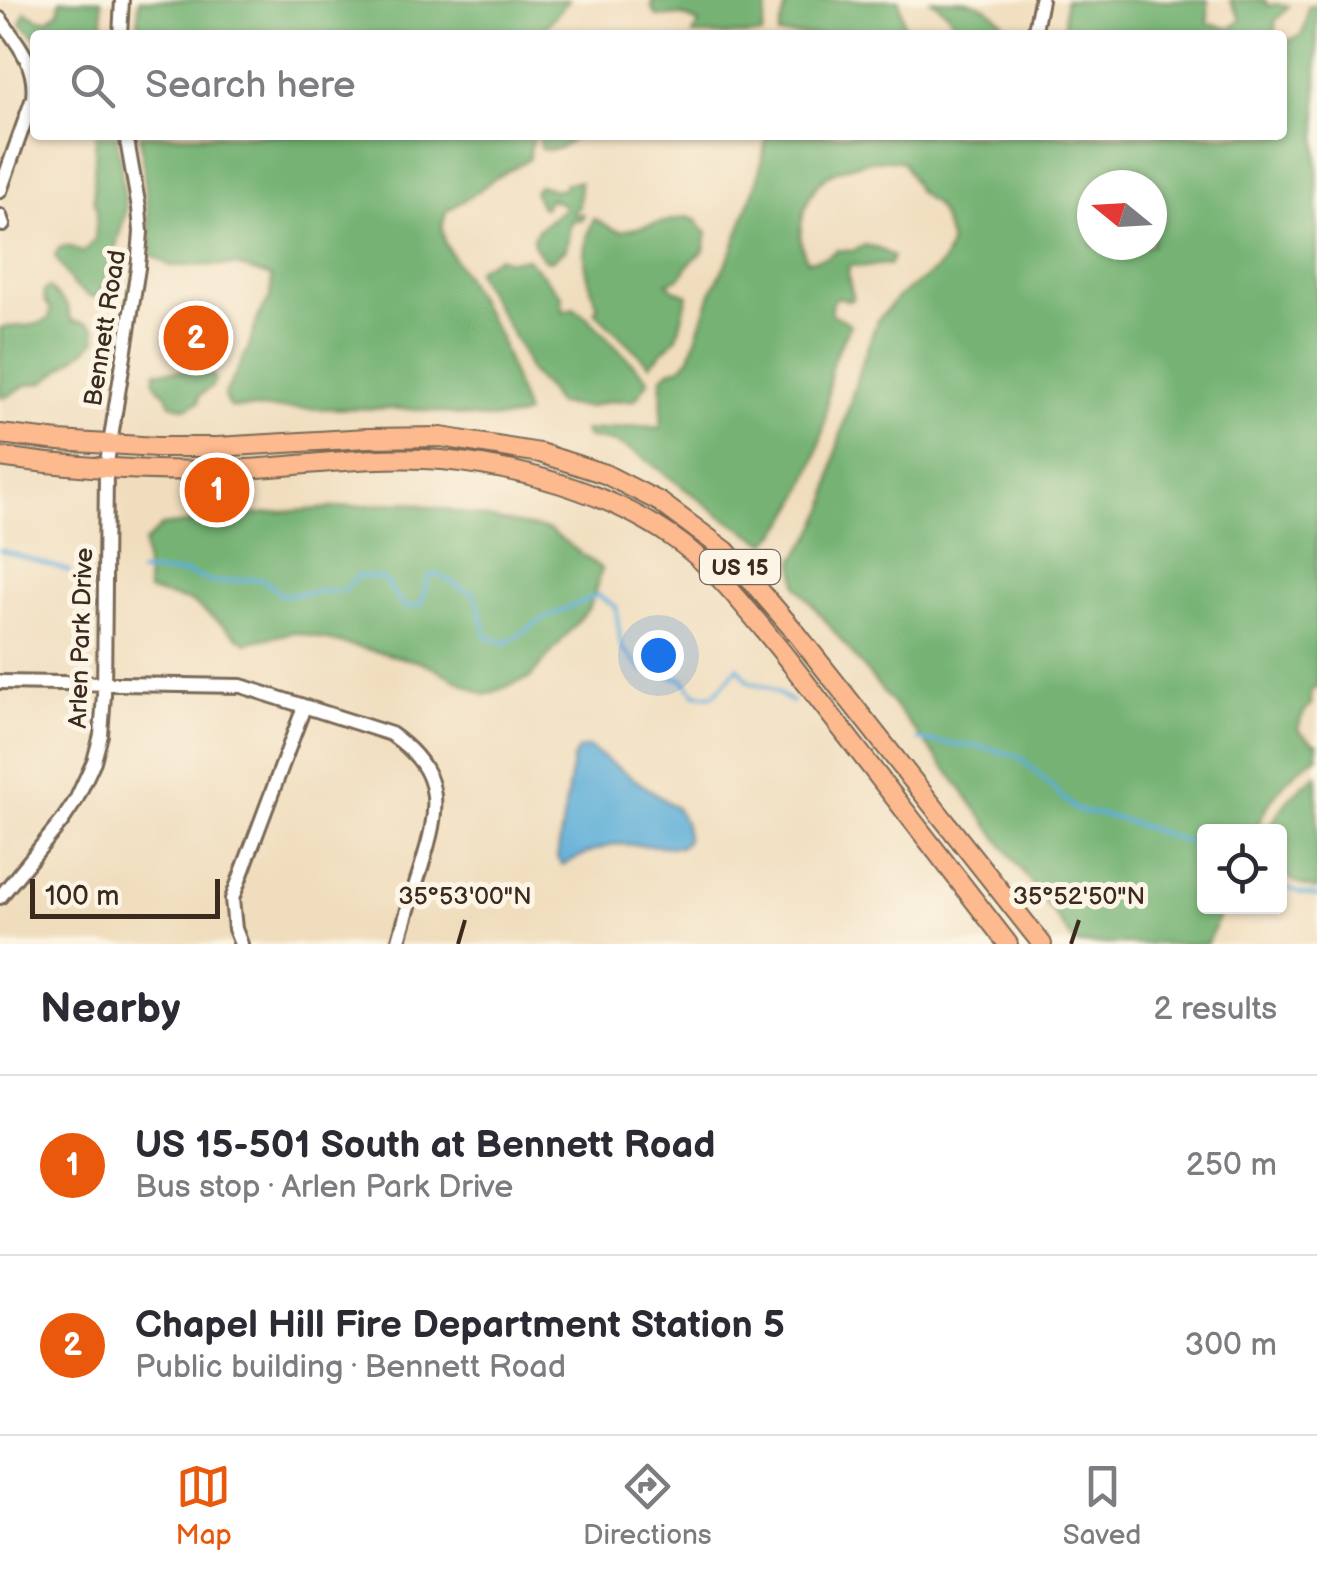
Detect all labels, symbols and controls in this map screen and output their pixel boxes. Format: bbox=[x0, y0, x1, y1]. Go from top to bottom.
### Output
search box bbox=[30, 30, 1287, 140]
icon: search bbox=[65, 58, 120, 113]
text: Search here bbox=[145, 63, 356, 108]
north arrow bbox=[1077, 170, 1167, 260]
street label: Bennett Road bbox=[78, 248, 133, 408]
pin: 2 bbox=[164, 300, 228, 376]
pin: 1 bbox=[184, 452, 250, 528]
street label: Arlen Park Drive bbox=[63, 547, 100, 729]
road number: US 15 bbox=[700, 550, 780, 584]
your location bbox=[633, 630, 684, 681]
map controls bbox=[1197, 824, 1287, 914]
button: locate bbox=[1197, 824, 1287, 914]
scale bar bbox=[30, 874, 220, 918]
text: 100 m bbox=[45, 880, 119, 913]
text: 35°53'00"N bbox=[398, 881, 532, 912]
text: 35°52'50"N bbox=[1013, 881, 1145, 912]
text: Nearby bbox=[40, 984, 180, 1035]
text: 2 results bbox=[1153, 990, 1277, 1029]
text: US 15-501 South at Bennett Road bbox=[135, 1123, 715, 1168]
text: 1 bbox=[66, 1146, 79, 1185]
text: 250 m bbox=[1186, 1146, 1277, 1185]
text: Bus stop · Arlen Park Drive bbox=[135, 1168, 513, 1207]
text: Chapel Hill Fire Department Station 5 bbox=[135, 1303, 785, 1348]
text: 2 bbox=[63, 1326, 82, 1365]
text: 300 m bbox=[1185, 1326, 1277, 1365]
text: Public building · Bennett Road bbox=[135, 1348, 566, 1387]
tab: Map bbox=[176, 1459, 232, 1552]
tab: Directions bbox=[583, 1459, 712, 1552]
tab: Saved bbox=[1063, 1459, 1141, 1552]

